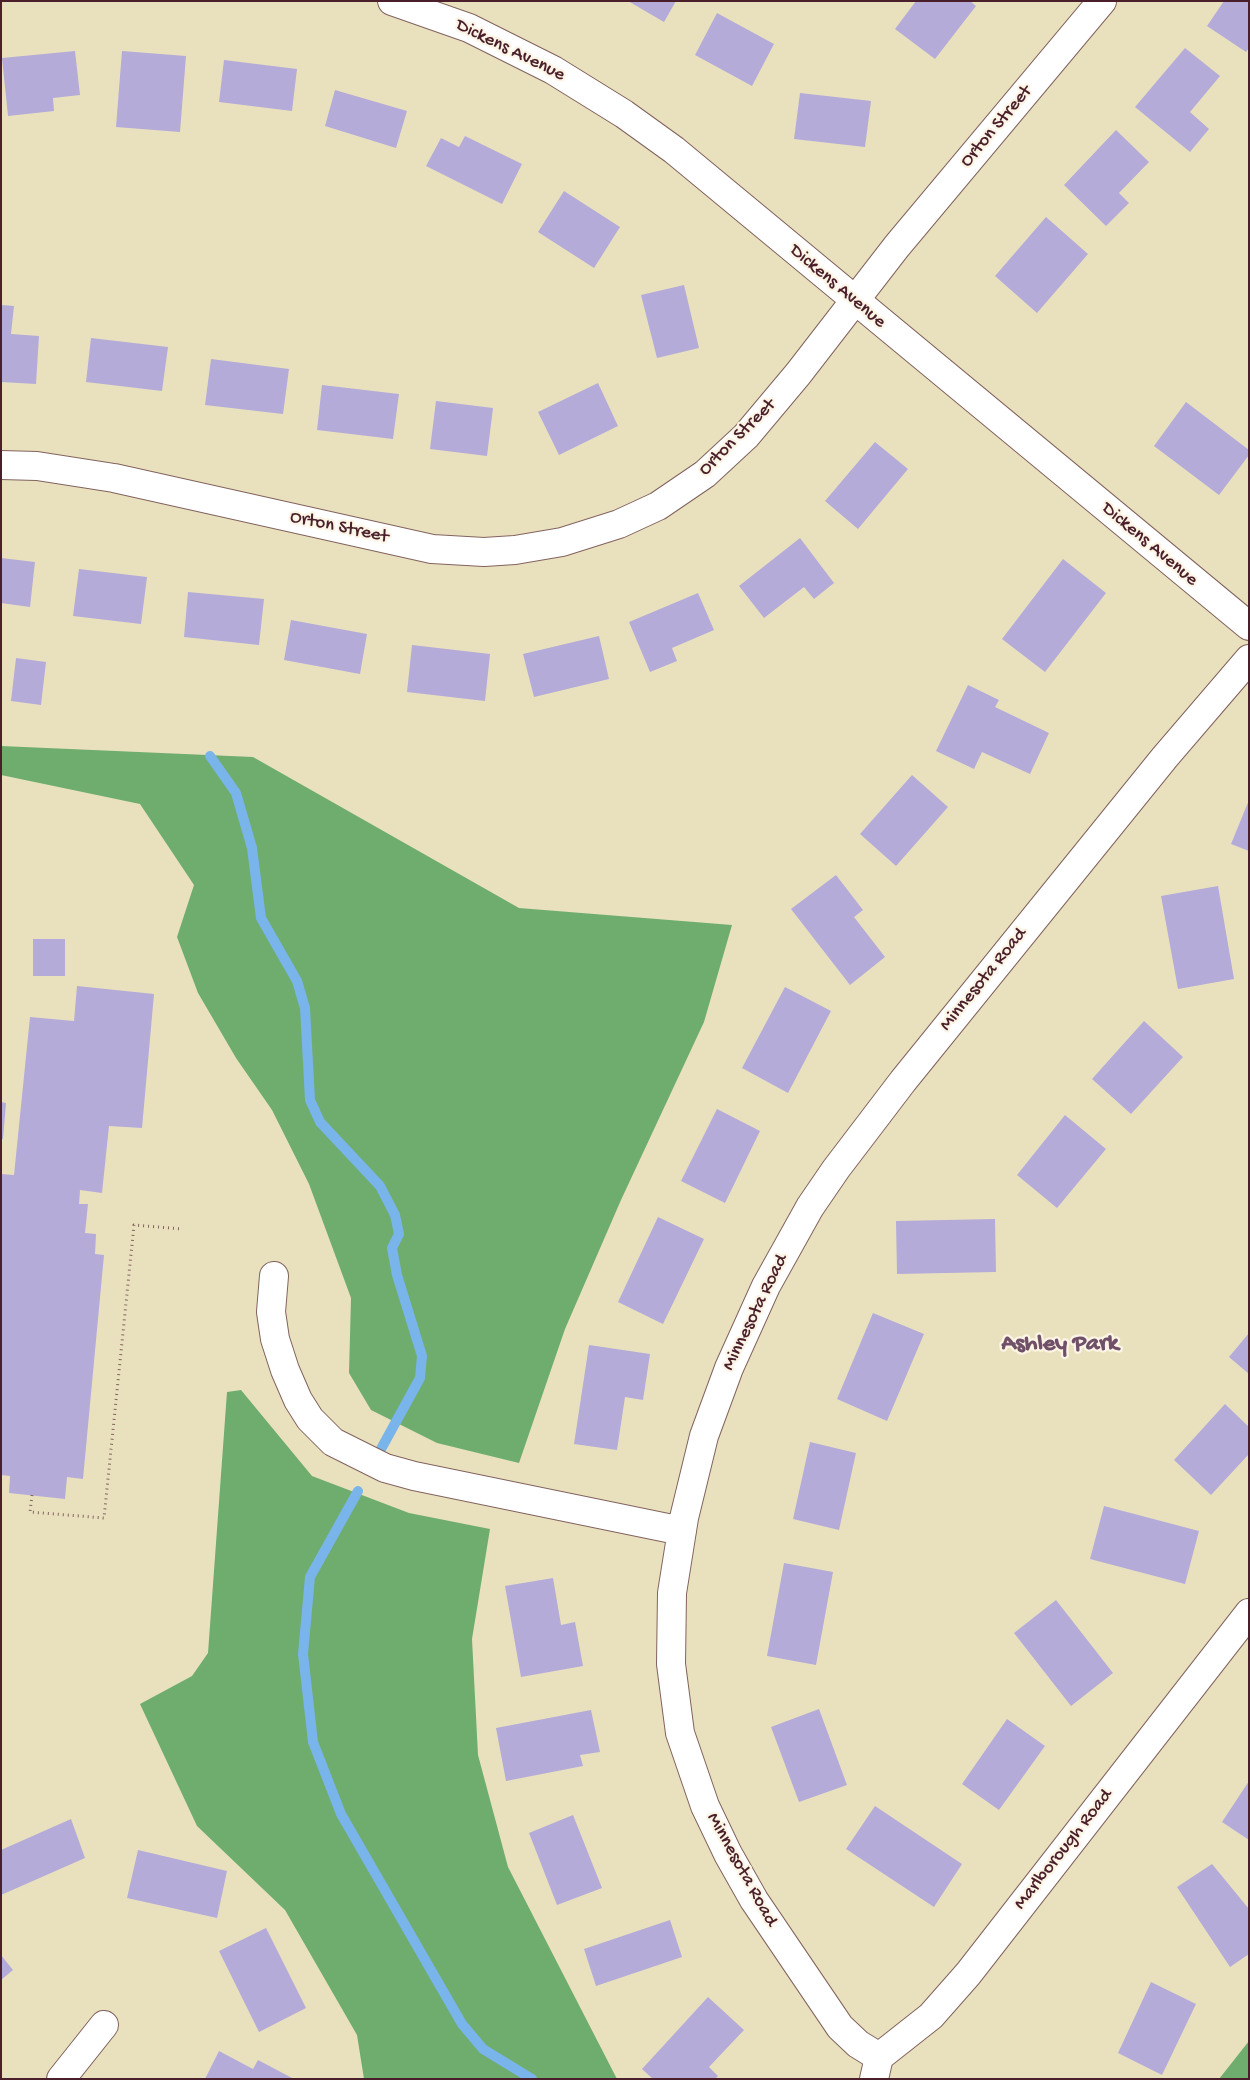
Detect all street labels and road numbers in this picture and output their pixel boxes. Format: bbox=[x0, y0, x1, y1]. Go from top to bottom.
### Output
street label: Dickens Avenue bbox=[452, 15, 568, 87]
street label: Orton Street bbox=[956, 81, 1038, 173]
street label: Dickens Avenue bbox=[784, 240, 890, 334]
street label: Orton Street bbox=[695, 395, 781, 481]
street label: Dickens Avenue bbox=[1096, 498, 1202, 592]
street label: Orton Street bbox=[288, 506, 390, 550]
street label: Minnesota Road bbox=[935, 924, 1033, 1036]
street label: Minnesota Road bbox=[718, 1251, 794, 1375]
street label: Marlborough Road bbox=[1010, 1785, 1118, 1915]
street label: Minnesota Road bbox=[700, 1809, 782, 1931]

